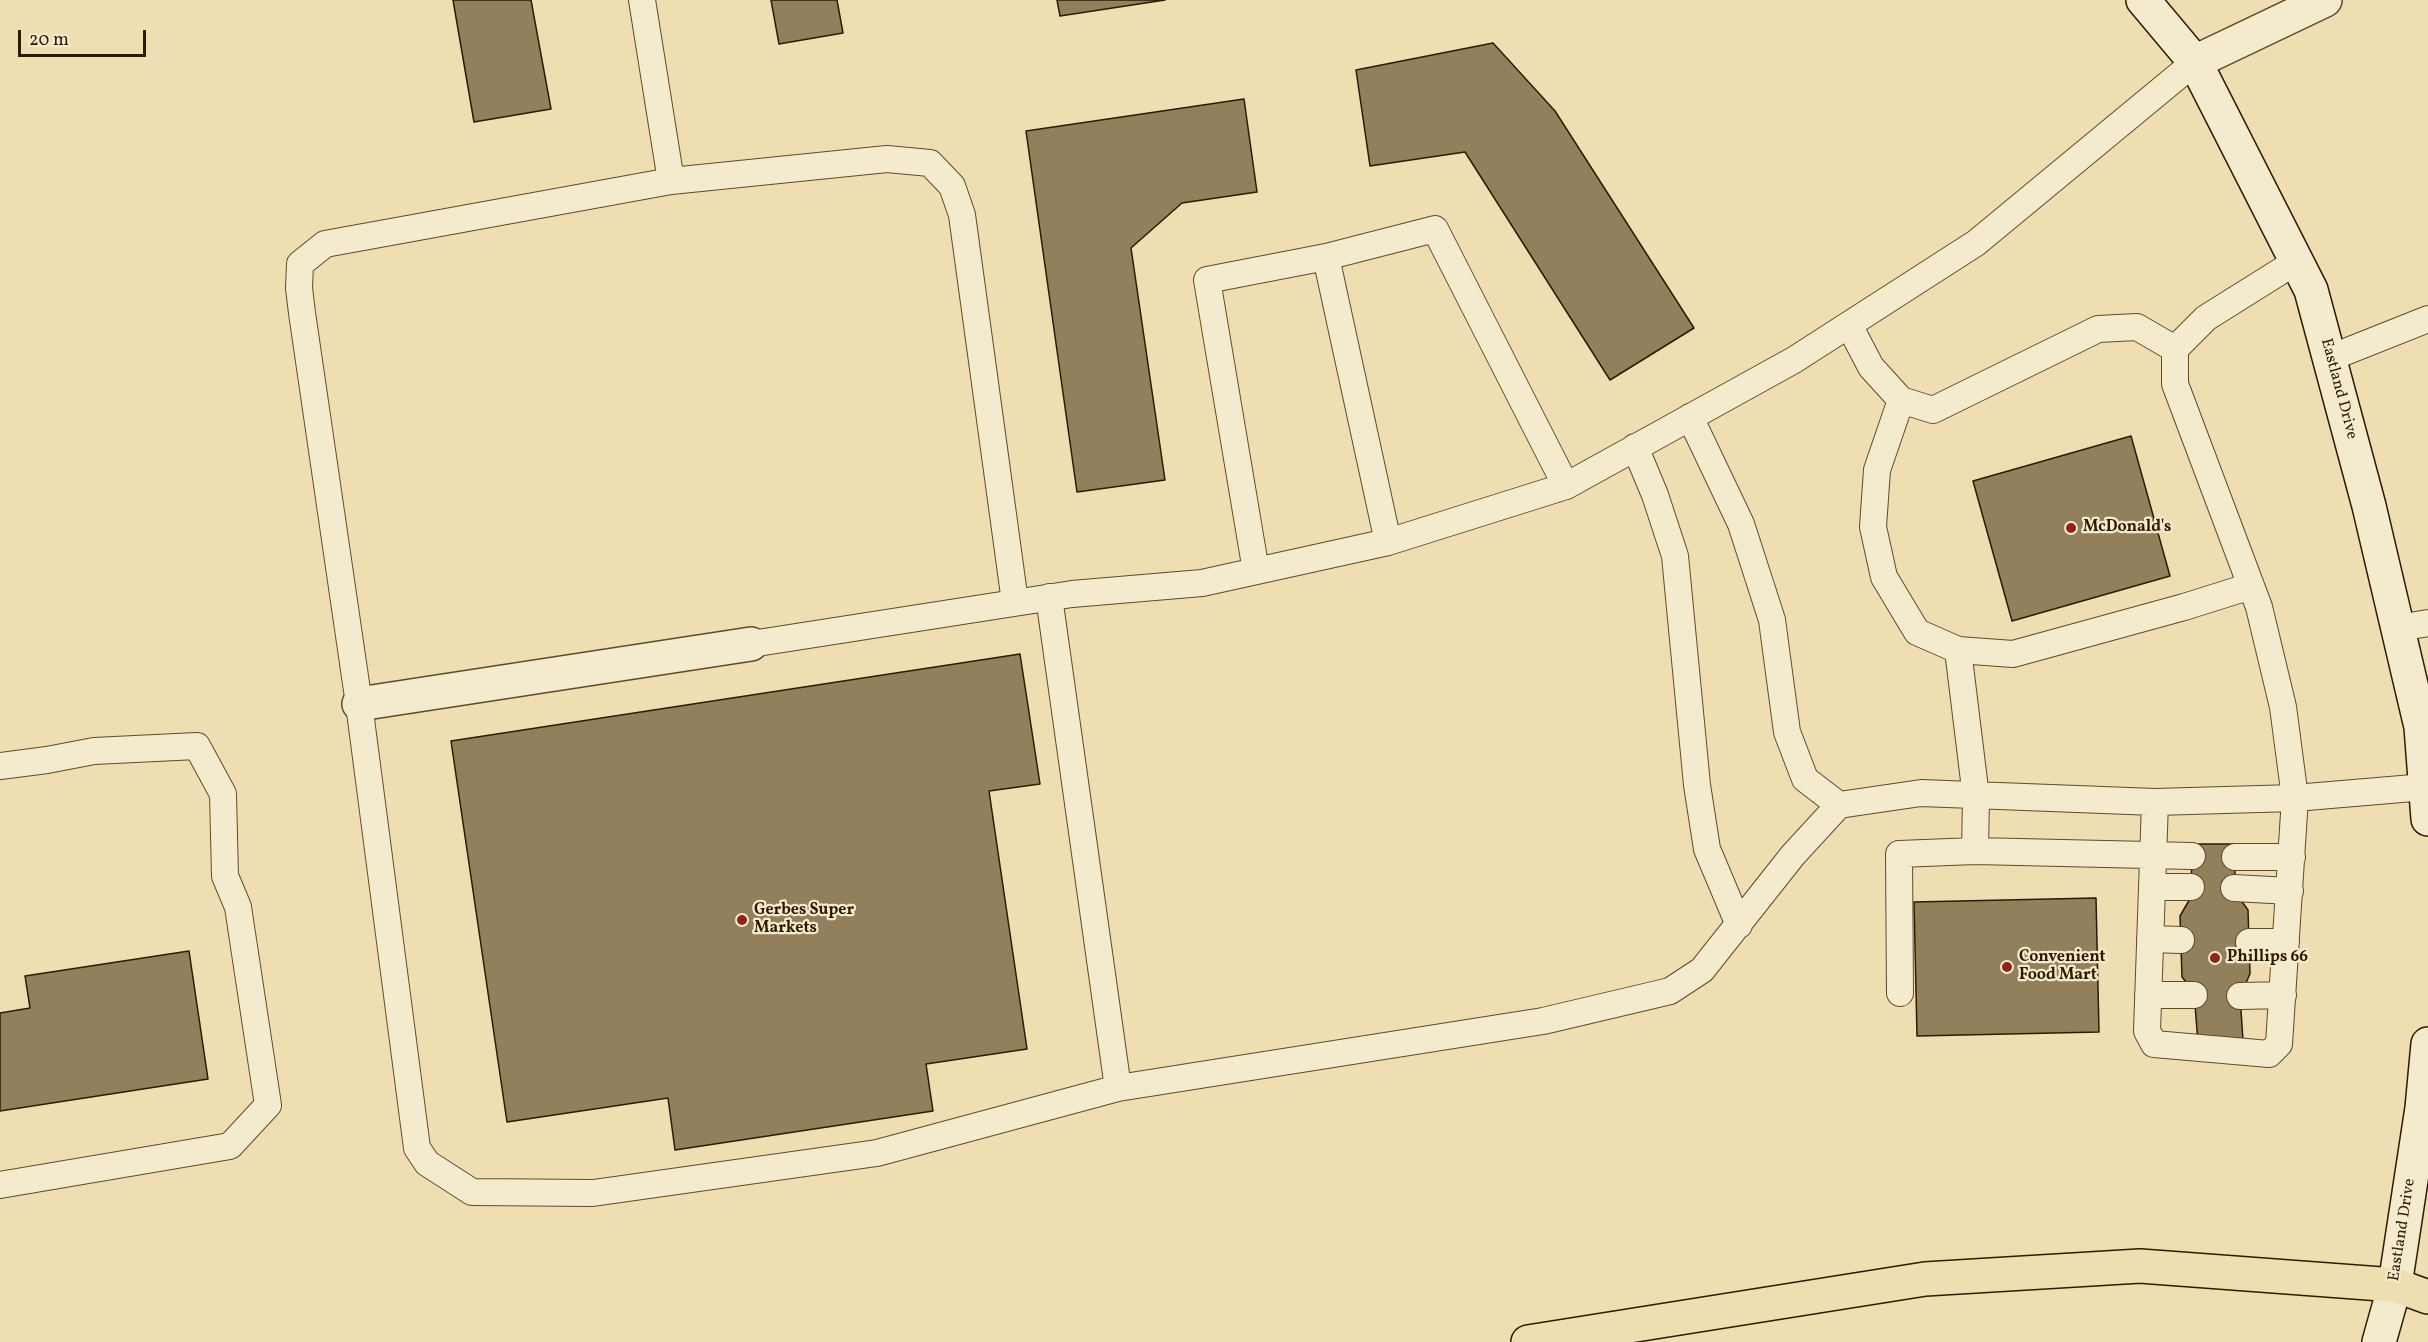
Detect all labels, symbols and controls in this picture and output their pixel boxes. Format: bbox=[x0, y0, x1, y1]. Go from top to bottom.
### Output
scale bar bbox=[21, 18, 148, 56]
text: 20 m bbox=[29, 28, 69, 53]
street label: Eastland Drive bbox=[2315, 336, 2361, 442]
place label: McDonald's bbox=[2083, 518, 2171, 538]
marker: McDonald's bbox=[2064, 521, 2078, 535]
place label: Gerbes Super Markets bbox=[754, 901, 854, 939]
marker: Gerbes Super Markets bbox=[735, 913, 749, 927]
place label: Convenient Food Mart bbox=[2019, 948, 2106, 986]
place label: Phillips 66 bbox=[2227, 948, 2308, 968]
marker: Phillips 66 bbox=[2208, 951, 2222, 965]
marker: Convenient Food Mart bbox=[2000, 960, 2014, 974]
street label: Eastland Drive bbox=[2385, 1177, 2421, 1283]

